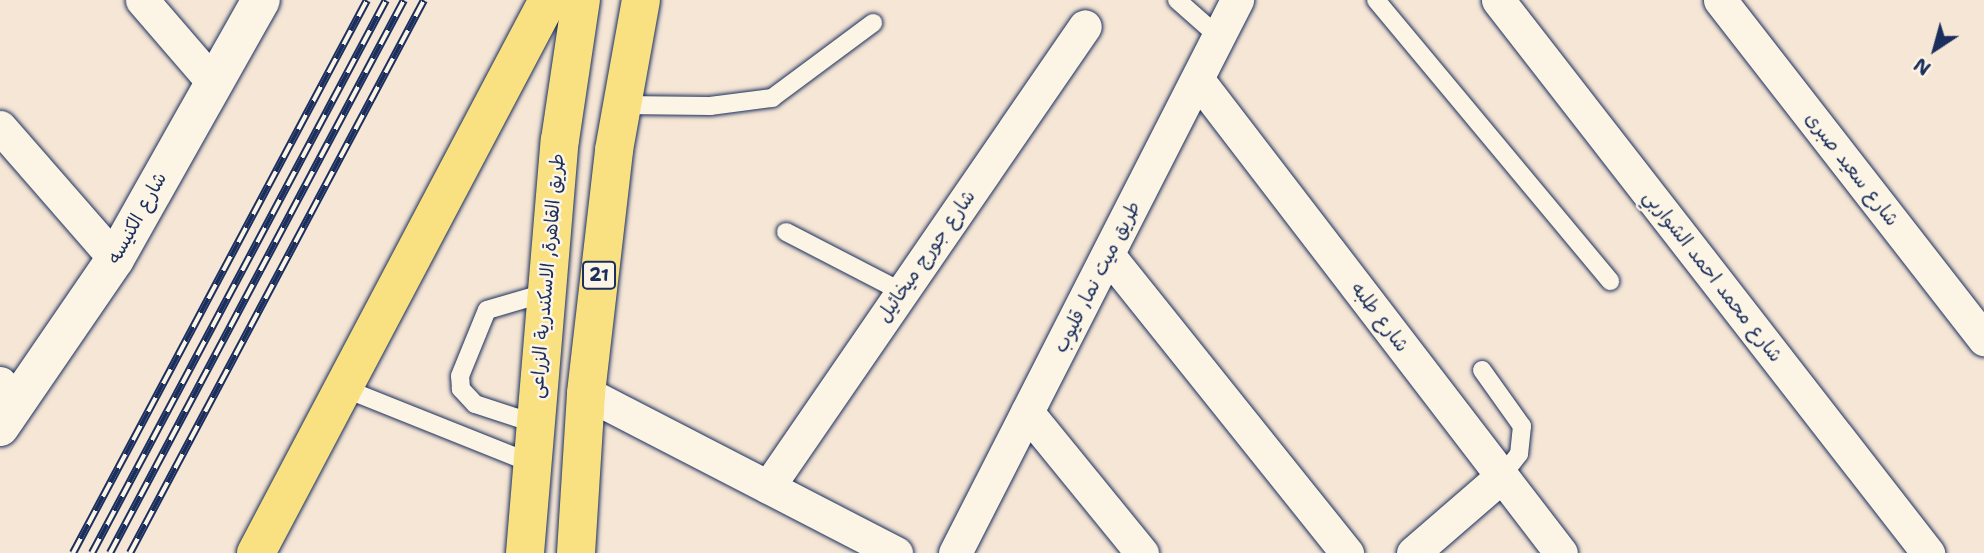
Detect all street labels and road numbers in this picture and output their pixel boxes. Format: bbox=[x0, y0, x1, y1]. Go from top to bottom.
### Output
street label: شارع سعيد صبرى bbox=[1800, 107, 1904, 231]
street label: طريق القاهرة, الاسكندرية الزراعى bbox=[525, 152, 569, 400]
street label: شارع الكنيسه bbox=[102, 168, 172, 268]
street label: شارع جورج ميخائيل bbox=[872, 186, 980, 326]
street label: شارع محمد احمد الشواربي bbox=[1639, 186, 1787, 366]
street label: طريق ميت نما, قليوب bbox=[1049, 197, 1145, 357]
road number: 21 bbox=[582, 260, 616, 290]
street label: شارع طلبه bbox=[1346, 278, 1414, 356]

